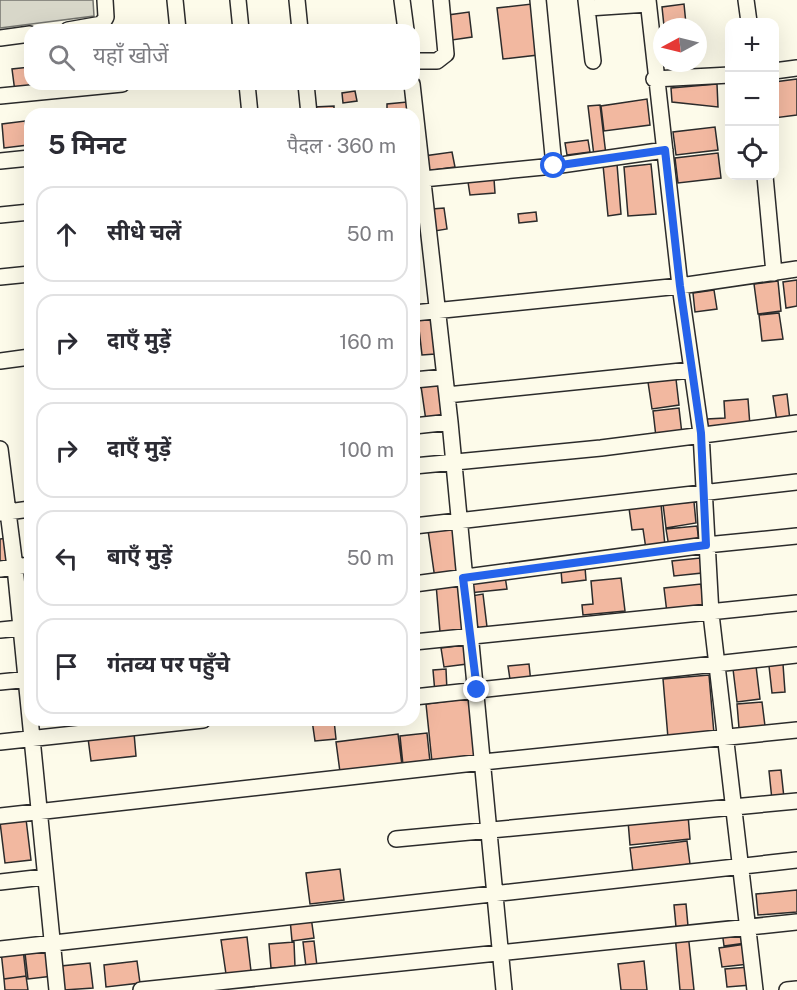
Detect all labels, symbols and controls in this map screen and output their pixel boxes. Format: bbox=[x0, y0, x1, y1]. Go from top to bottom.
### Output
north arrow bbox=[653, 18, 707, 72]
map controls bbox=[725, 18, 779, 180]
button: + bbox=[725, 18, 779, 72]
search box bbox=[24, 24, 420, 90]
icon: search bbox=[45, 41, 78, 74]
text: यहाँ खोजें bbox=[93, 42, 169, 68]
button: − bbox=[725, 72, 779, 126]
button: locate bbox=[725, 126, 779, 180]
text: 5 मिनट bbox=[48, 129, 126, 160]
text: पैदल · 360 m bbox=[287, 134, 396, 158]
route start bbox=[540, 152, 566, 178]
icon: ahead bbox=[50, 218, 83, 251]
text: सीधे चलें bbox=[107, 219, 181, 245]
text: 50 m bbox=[347, 222, 394, 246]
icon: right bbox=[50, 326, 83, 359]
text: दाएँ मुड़ें bbox=[107, 327, 171, 353]
text: 160 m bbox=[339, 330, 394, 354]
icon: right bbox=[50, 434, 83, 467]
text: दाएँ मुड़ें bbox=[107, 435, 171, 461]
text: 100 m bbox=[339, 438, 394, 462]
icon: left bbox=[50, 542, 83, 575]
text: बाएँ मुड़ें bbox=[107, 543, 172, 569]
text: 50 m bbox=[347, 546, 394, 570]
icon: arrive bbox=[50, 650, 83, 683]
text: गंतव्य पर पहुँचे bbox=[107, 651, 230, 677]
route end bbox=[463, 676, 489, 702]

